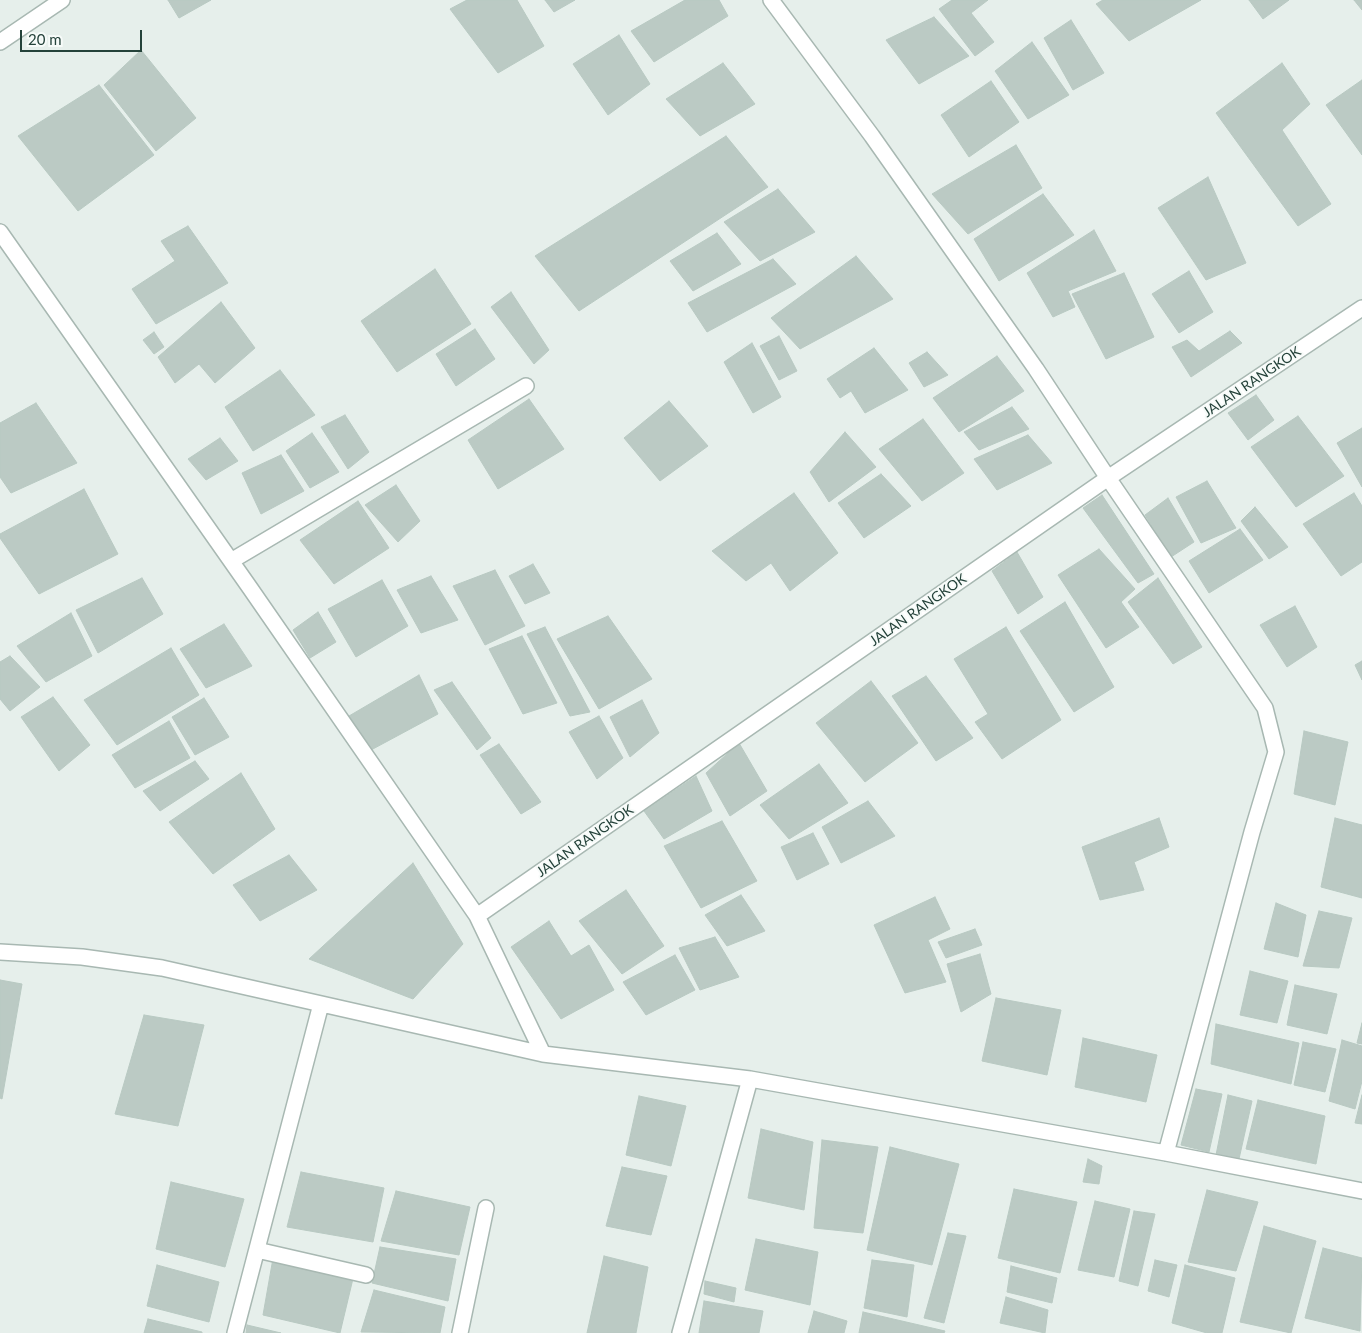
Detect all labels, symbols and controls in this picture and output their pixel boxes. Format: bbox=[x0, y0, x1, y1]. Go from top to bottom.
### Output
scale bar bbox=[22, 20, 145, 52]
text: 20 m bbox=[28, 30, 62, 48]
street label: JALAN RANGKOK bbox=[1200, 343, 1304, 421]
street label: JALAN RANGKOK bbox=[866, 570, 970, 650]
street label: JALAN RANGKOK bbox=[533, 801, 637, 881]

